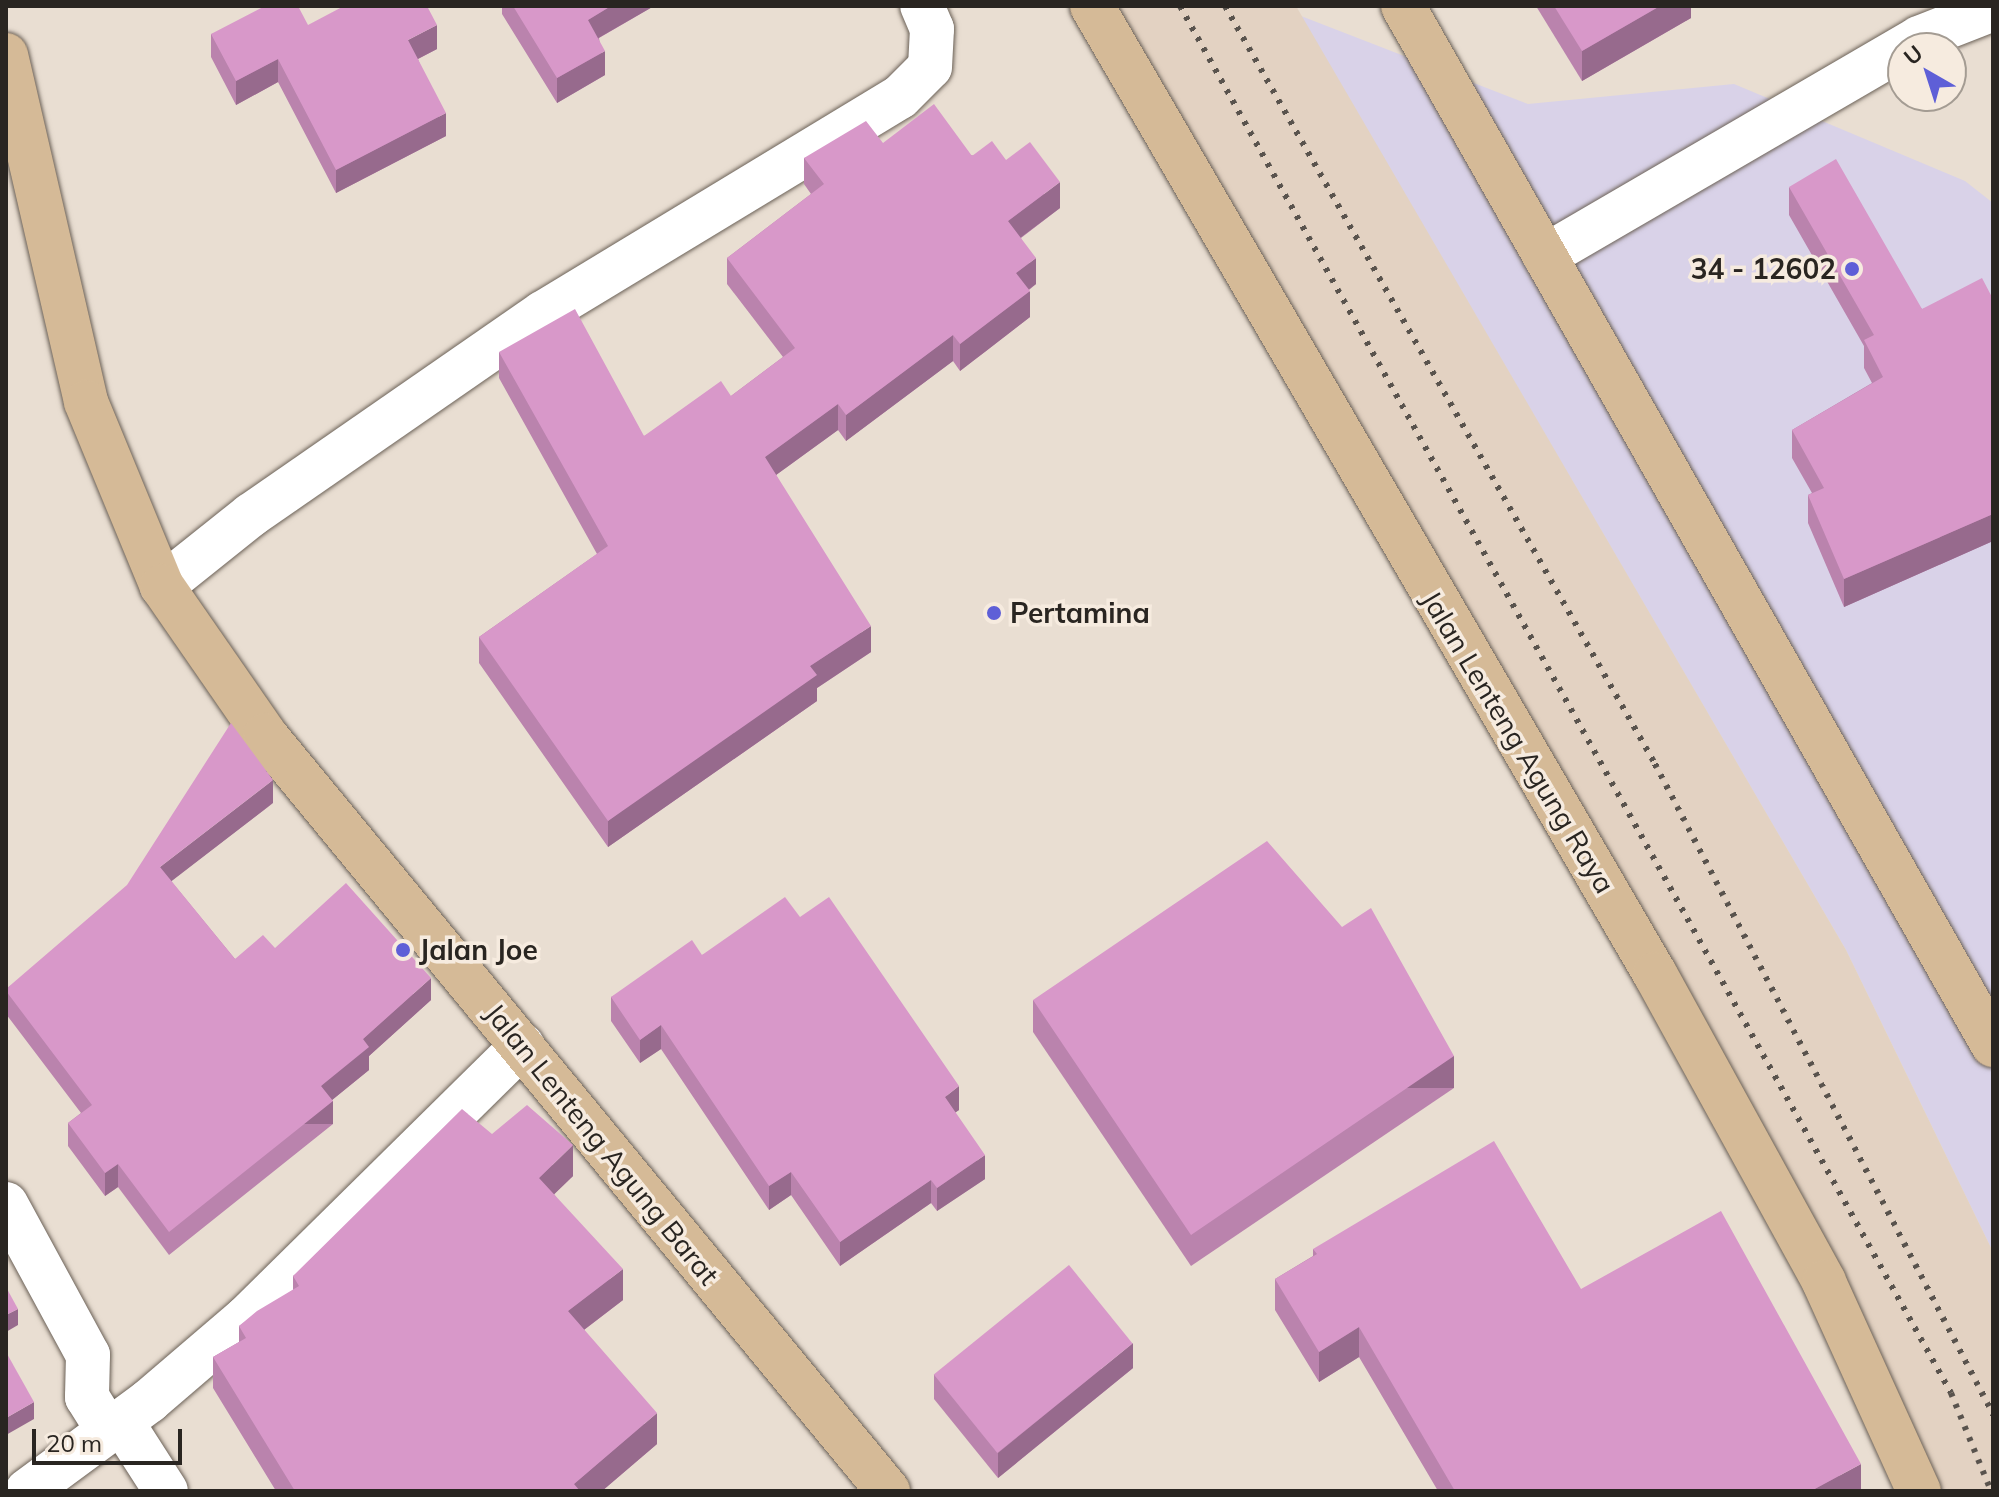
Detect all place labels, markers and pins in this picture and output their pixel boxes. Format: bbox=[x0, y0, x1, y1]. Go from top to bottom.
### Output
place label: 34 - 12602 bbox=[1691, 252, 1836, 286]
marker: 34 - 12602 bbox=[1843, 260, 1861, 278]
place label: Pertamina bbox=[1010, 596, 1150, 630]
marker: Pertamina bbox=[985, 604, 1003, 622]
place label: Jalan Joe bbox=[419, 933, 538, 967]
marker: Jalan Joe bbox=[394, 941, 412, 959]

